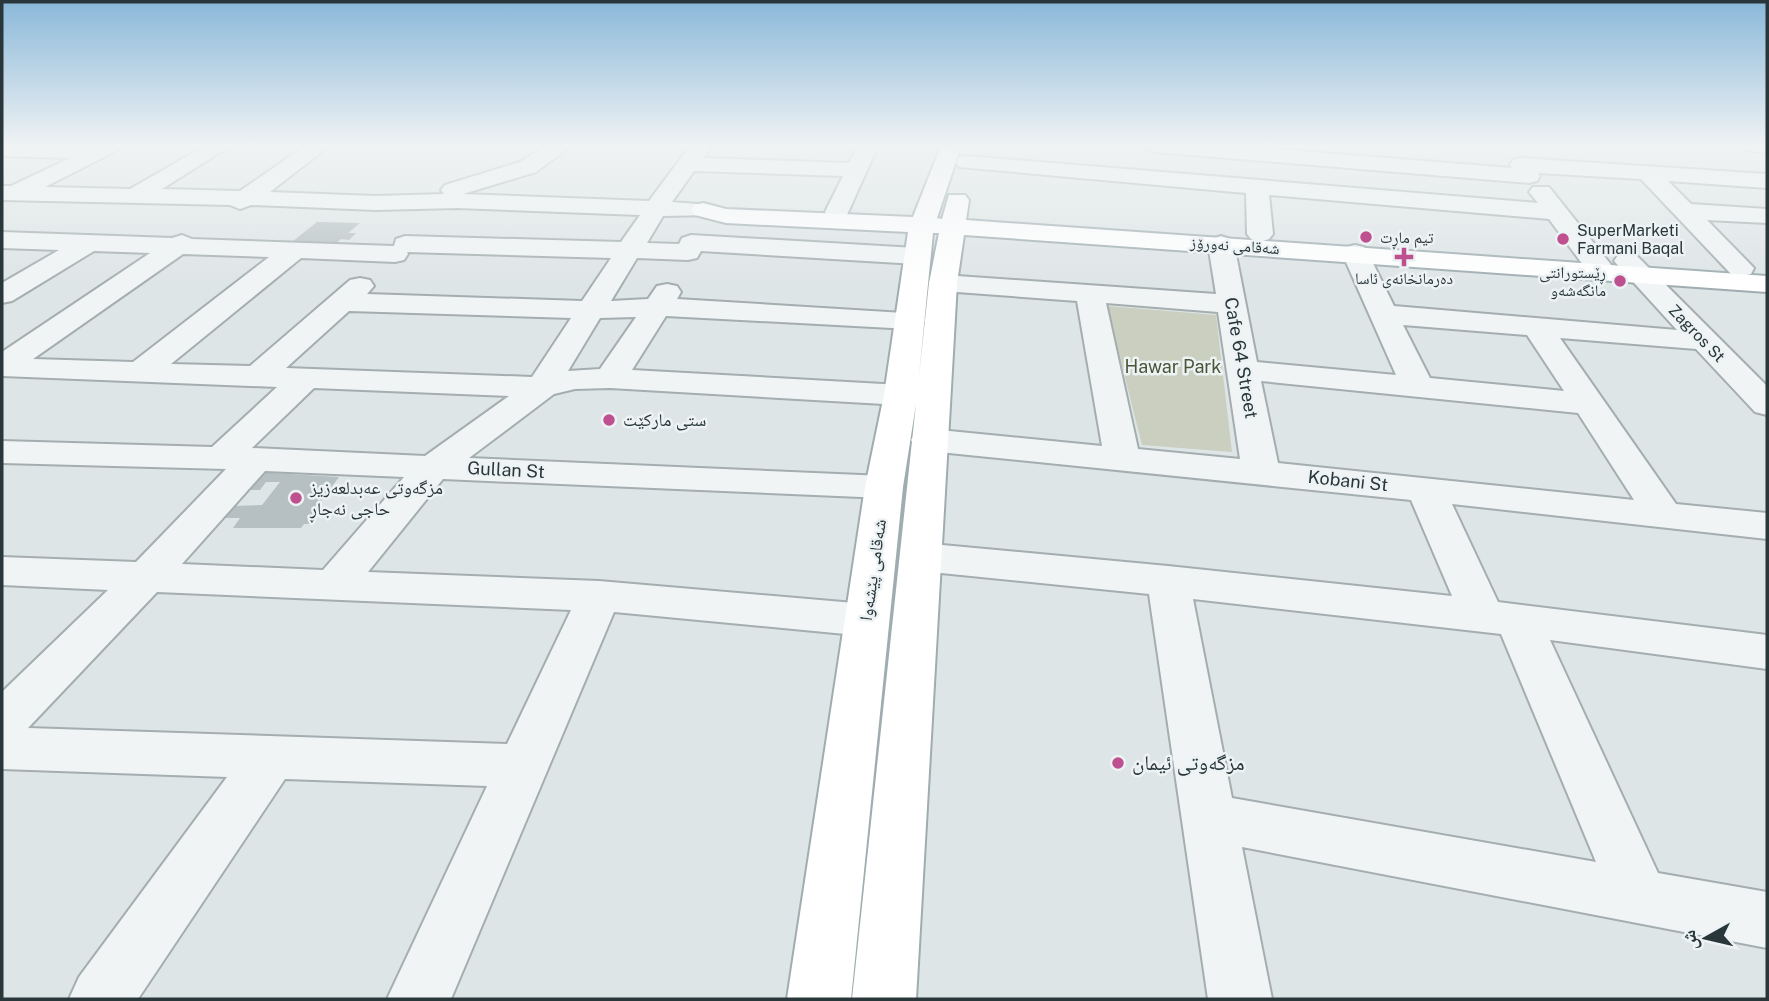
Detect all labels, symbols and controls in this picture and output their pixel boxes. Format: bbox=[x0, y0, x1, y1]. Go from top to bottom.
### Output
place label: SuperMarketi Farmani Baqal bbox=[1577, 221, 1684, 258]
place label: تیم ماڕت bbox=[1380, 228, 1434, 250]
marker: تیم ماڕت bbox=[1358, 229, 1374, 245]
marker: SuperMarketi Farmani Baqal bbox=[1555, 231, 1571, 247]
street label: شەقامی نەورۆز bbox=[1189, 233, 1280, 259]
marker: دەرمانخانەی ئاسا bbox=[1396, 249, 1412, 265]
place label: ڕێستورانتی مانگەشەو bbox=[1539, 263, 1606, 300]
place label: دەرمانخانەی ئاسا bbox=[1355, 269, 1453, 289]
marker: ڕێستورانتی مانگەشەو bbox=[1612, 273, 1628, 289]
street label: Cafe 64 Street bbox=[1220, 296, 1262, 420]
street label: Zagros St bbox=[1665, 301, 1729, 366]
park label: Hawar Park bbox=[1125, 356, 1221, 377]
place label: ستی مارکێت bbox=[623, 409, 706, 431]
marker: ستی مارکێت bbox=[601, 412, 617, 428]
street label: Gullan St bbox=[467, 457, 545, 482]
street label: Kobani St bbox=[1307, 466, 1389, 495]
place label: مزگەوتی عەبدلعەزیز حاجی نەجاڕ bbox=[309, 477, 443, 523]
marker: مزگەوتی عەبدلعەزیز حاجی نەجاڕ bbox=[288, 490, 304, 506]
street label: شەقامی پێشەوا bbox=[855, 518, 891, 622]
place label: مزگەوتی ئیمان bbox=[1132, 750, 1244, 776]
marker: مزگەوتی ئیمان bbox=[1110, 755, 1126, 771]
north arrow bbox=[1671, 903, 1741, 973]
text: ش bbox=[1677, 929, 1702, 952]

